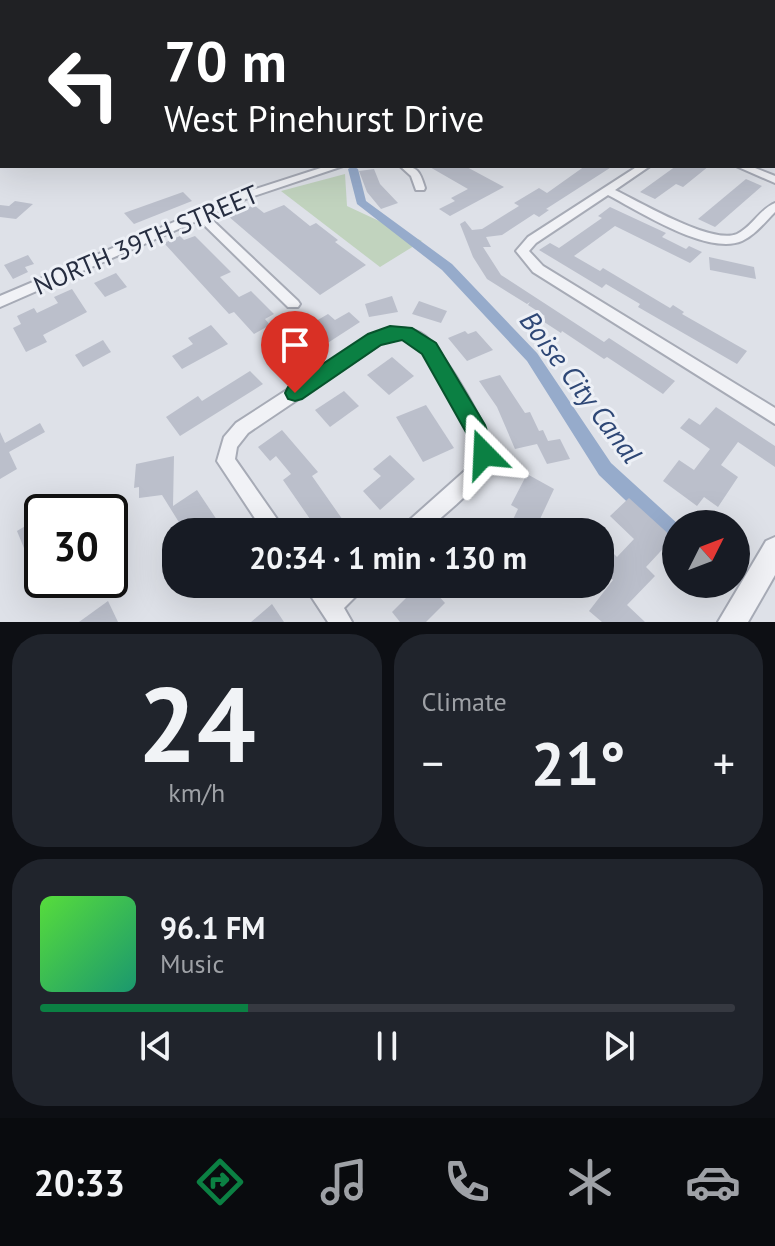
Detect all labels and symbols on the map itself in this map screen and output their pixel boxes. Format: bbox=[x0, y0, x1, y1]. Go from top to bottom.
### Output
street label: NORTH 39TH STREET bbox=[28, 177, 263, 302]
water label: Boise City Canal bbox=[512, 303, 651, 471]
pin bbox=[261, 311, 329, 393]
position arrow bbox=[442, 412, 526, 496]
speed limit sign: 30 bbox=[24, 494, 128, 598]
north arrow bbox=[662, 510, 750, 598]

